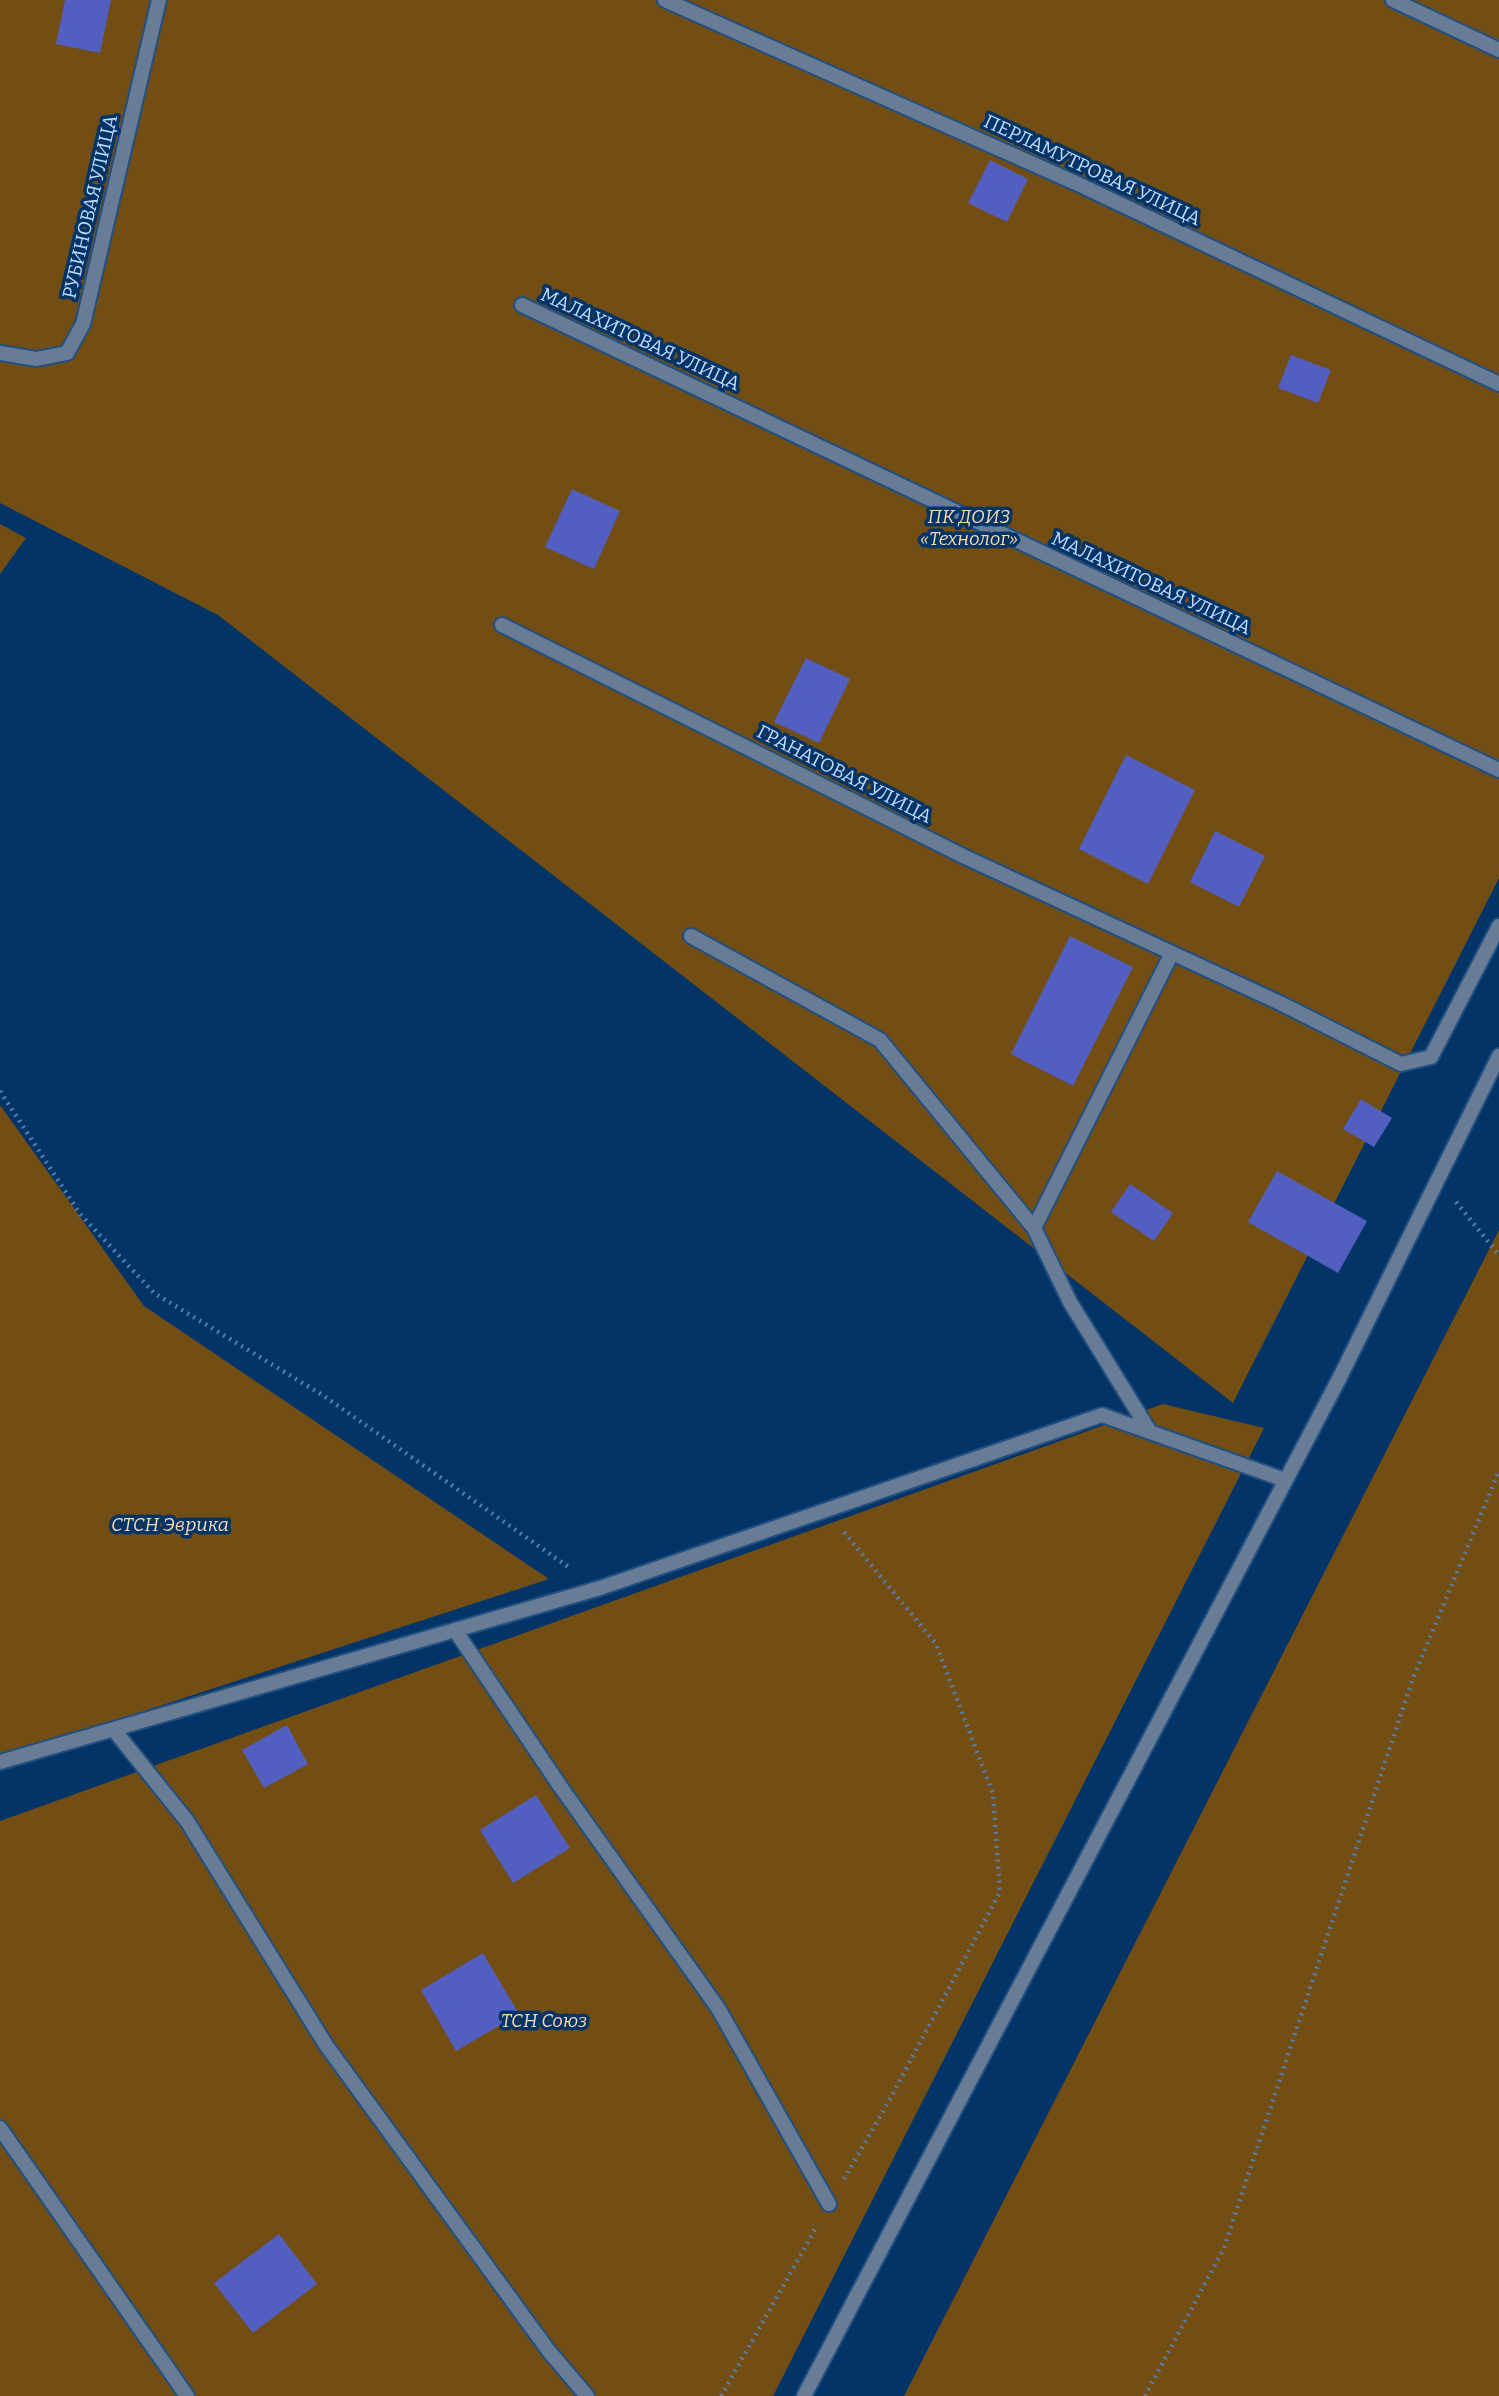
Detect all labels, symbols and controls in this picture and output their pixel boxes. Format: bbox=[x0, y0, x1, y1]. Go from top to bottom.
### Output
street label: ПЕРЛАМУТРОВАЯ УЛИЦА bbox=[980, 111, 1204, 231]
street label: РУБИНОВАЯ УЛИЦА bbox=[59, 113, 123, 301]
street label: МАЛАХИТОВАЯ УЛИЦА bbox=[537, 284, 743, 396]
park label: ПК ДОИЗ «Технолог» bbox=[920, 507, 1018, 551]
street label: МАЛАХИТОВАЯ УЛИЦА bbox=[1048, 528, 1254, 640]
street label: ГРАНАТОВАЯ УЛИЦА bbox=[753, 721, 935, 829]
park label: СТСН Эврика bbox=[111, 1515, 229, 1537]
park label: ТСН Союз bbox=[501, 2011, 587, 2033]

